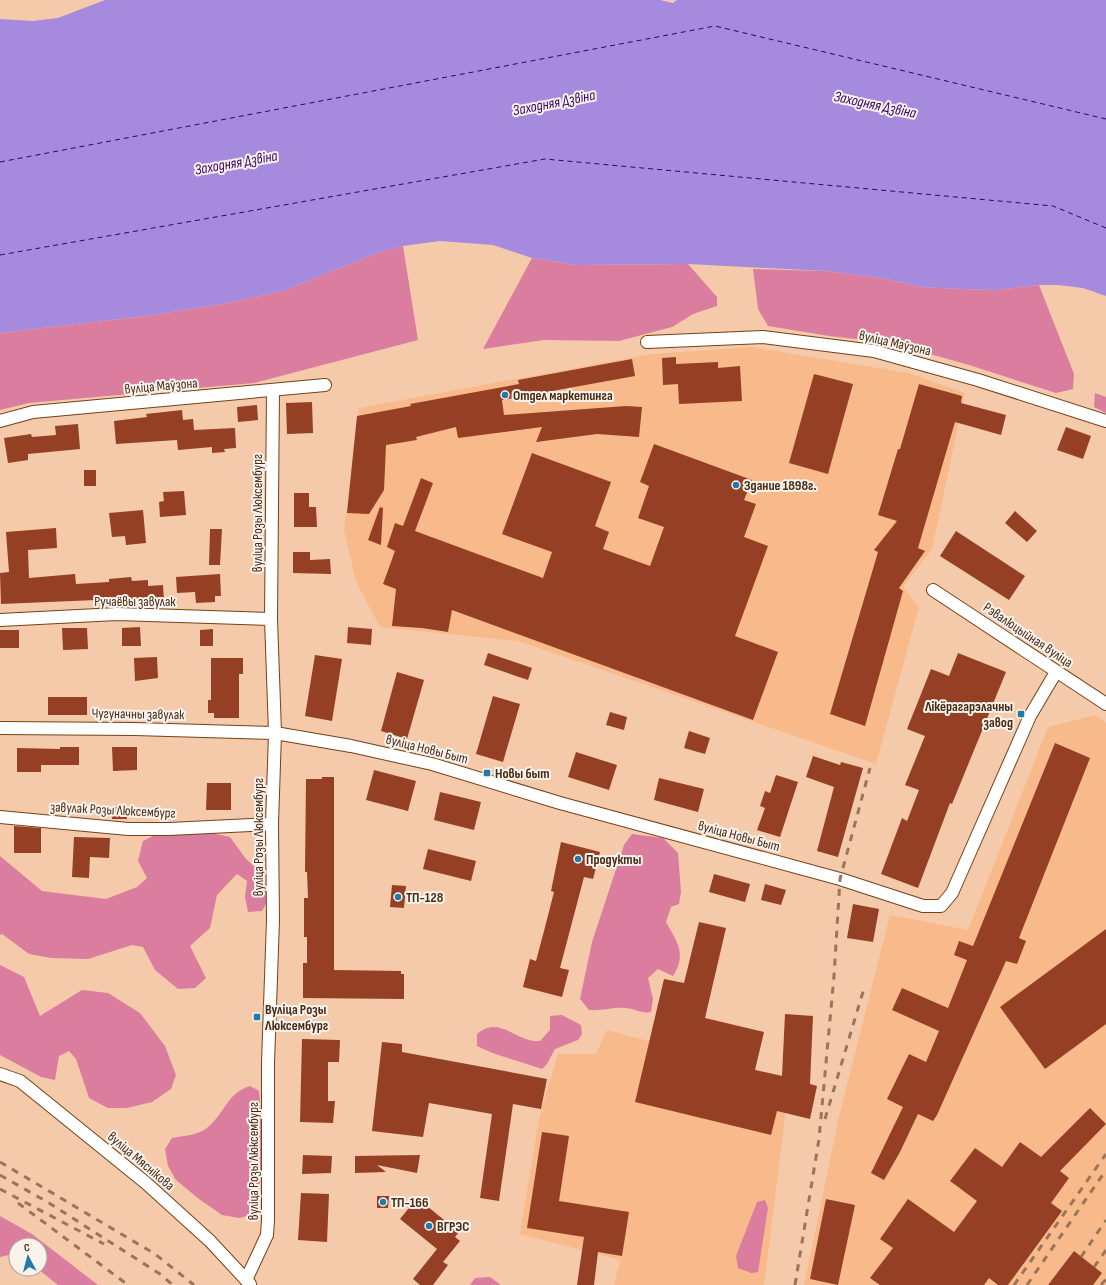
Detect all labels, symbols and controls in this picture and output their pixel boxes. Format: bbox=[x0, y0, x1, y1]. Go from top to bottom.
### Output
water label: Заходняя Дзвіна bbox=[511, 86, 597, 120]
water label: Заходняя Дзвіна bbox=[832, 87, 918, 123]
water label: Заходняя Дзвіна bbox=[193, 146, 279, 180]
street label: вуліца Маўзона bbox=[857, 326, 933, 360]
street label: вуліца Маўзона bbox=[124, 374, 198, 398]
place label: Отдел маркетинга bbox=[513, 387, 613, 404]
marker: Отдел маркетинга bbox=[500, 390, 510, 400]
street label: вуліца Розы Люксембург bbox=[249, 454, 266, 572]
place label: Здание 1898г. bbox=[744, 477, 817, 494]
marker: Здание 1898г. bbox=[731, 480, 741, 490]
street label: Ручаёвы завулак bbox=[94, 593, 176, 610]
street label: Рэвалюцыйная вуліца bbox=[980, 599, 1076, 671]
place label: Лікёрагарэлачны завод bbox=[924, 698, 1013, 731]
street label: Чугуначны завулак bbox=[91, 705, 185, 723]
marker: Лікёрагарэлачны завод bbox=[1016, 709, 1026, 719]
street label: вуліца Новы Быт bbox=[384, 731, 470, 767]
place label: Новы быт bbox=[495, 765, 549, 782]
marker: Новы быт bbox=[482, 768, 492, 778]
street label: вуліца Розы Люксембург bbox=[250, 778, 267, 896]
street label: завулак Розы Люксембург bbox=[50, 798, 176, 822]
street label: вуліца Новы Быт bbox=[696, 817, 782, 855]
place label: Продукты bbox=[586, 851, 641, 868]
marker: Продукты bbox=[573, 854, 583, 864]
place label: ТП-128 bbox=[406, 889, 444, 906]
marker: ТП-128 bbox=[393, 892, 403, 902]
place label: Вуліца Розы Люксембург bbox=[264, 1001, 329, 1034]
marker: Вуліца Розы Люксембург bbox=[252, 1012, 262, 1022]
street label: вуліца Розы Люксембург bbox=[245, 1102, 262, 1220]
street label: вуліца Мяснікова bbox=[104, 1128, 178, 1194]
place label: ТП-166 bbox=[391, 1194, 429, 1211]
marker: ТП-166 bbox=[378, 1197, 388, 1207]
place label: ВГРЭС bbox=[437, 1218, 469, 1235]
marker: ВГРЭС bbox=[424, 1221, 434, 1231]
north arrow bbox=[8, 1237, 48, 1277]
text: С bbox=[23, 1241, 31, 1254]

